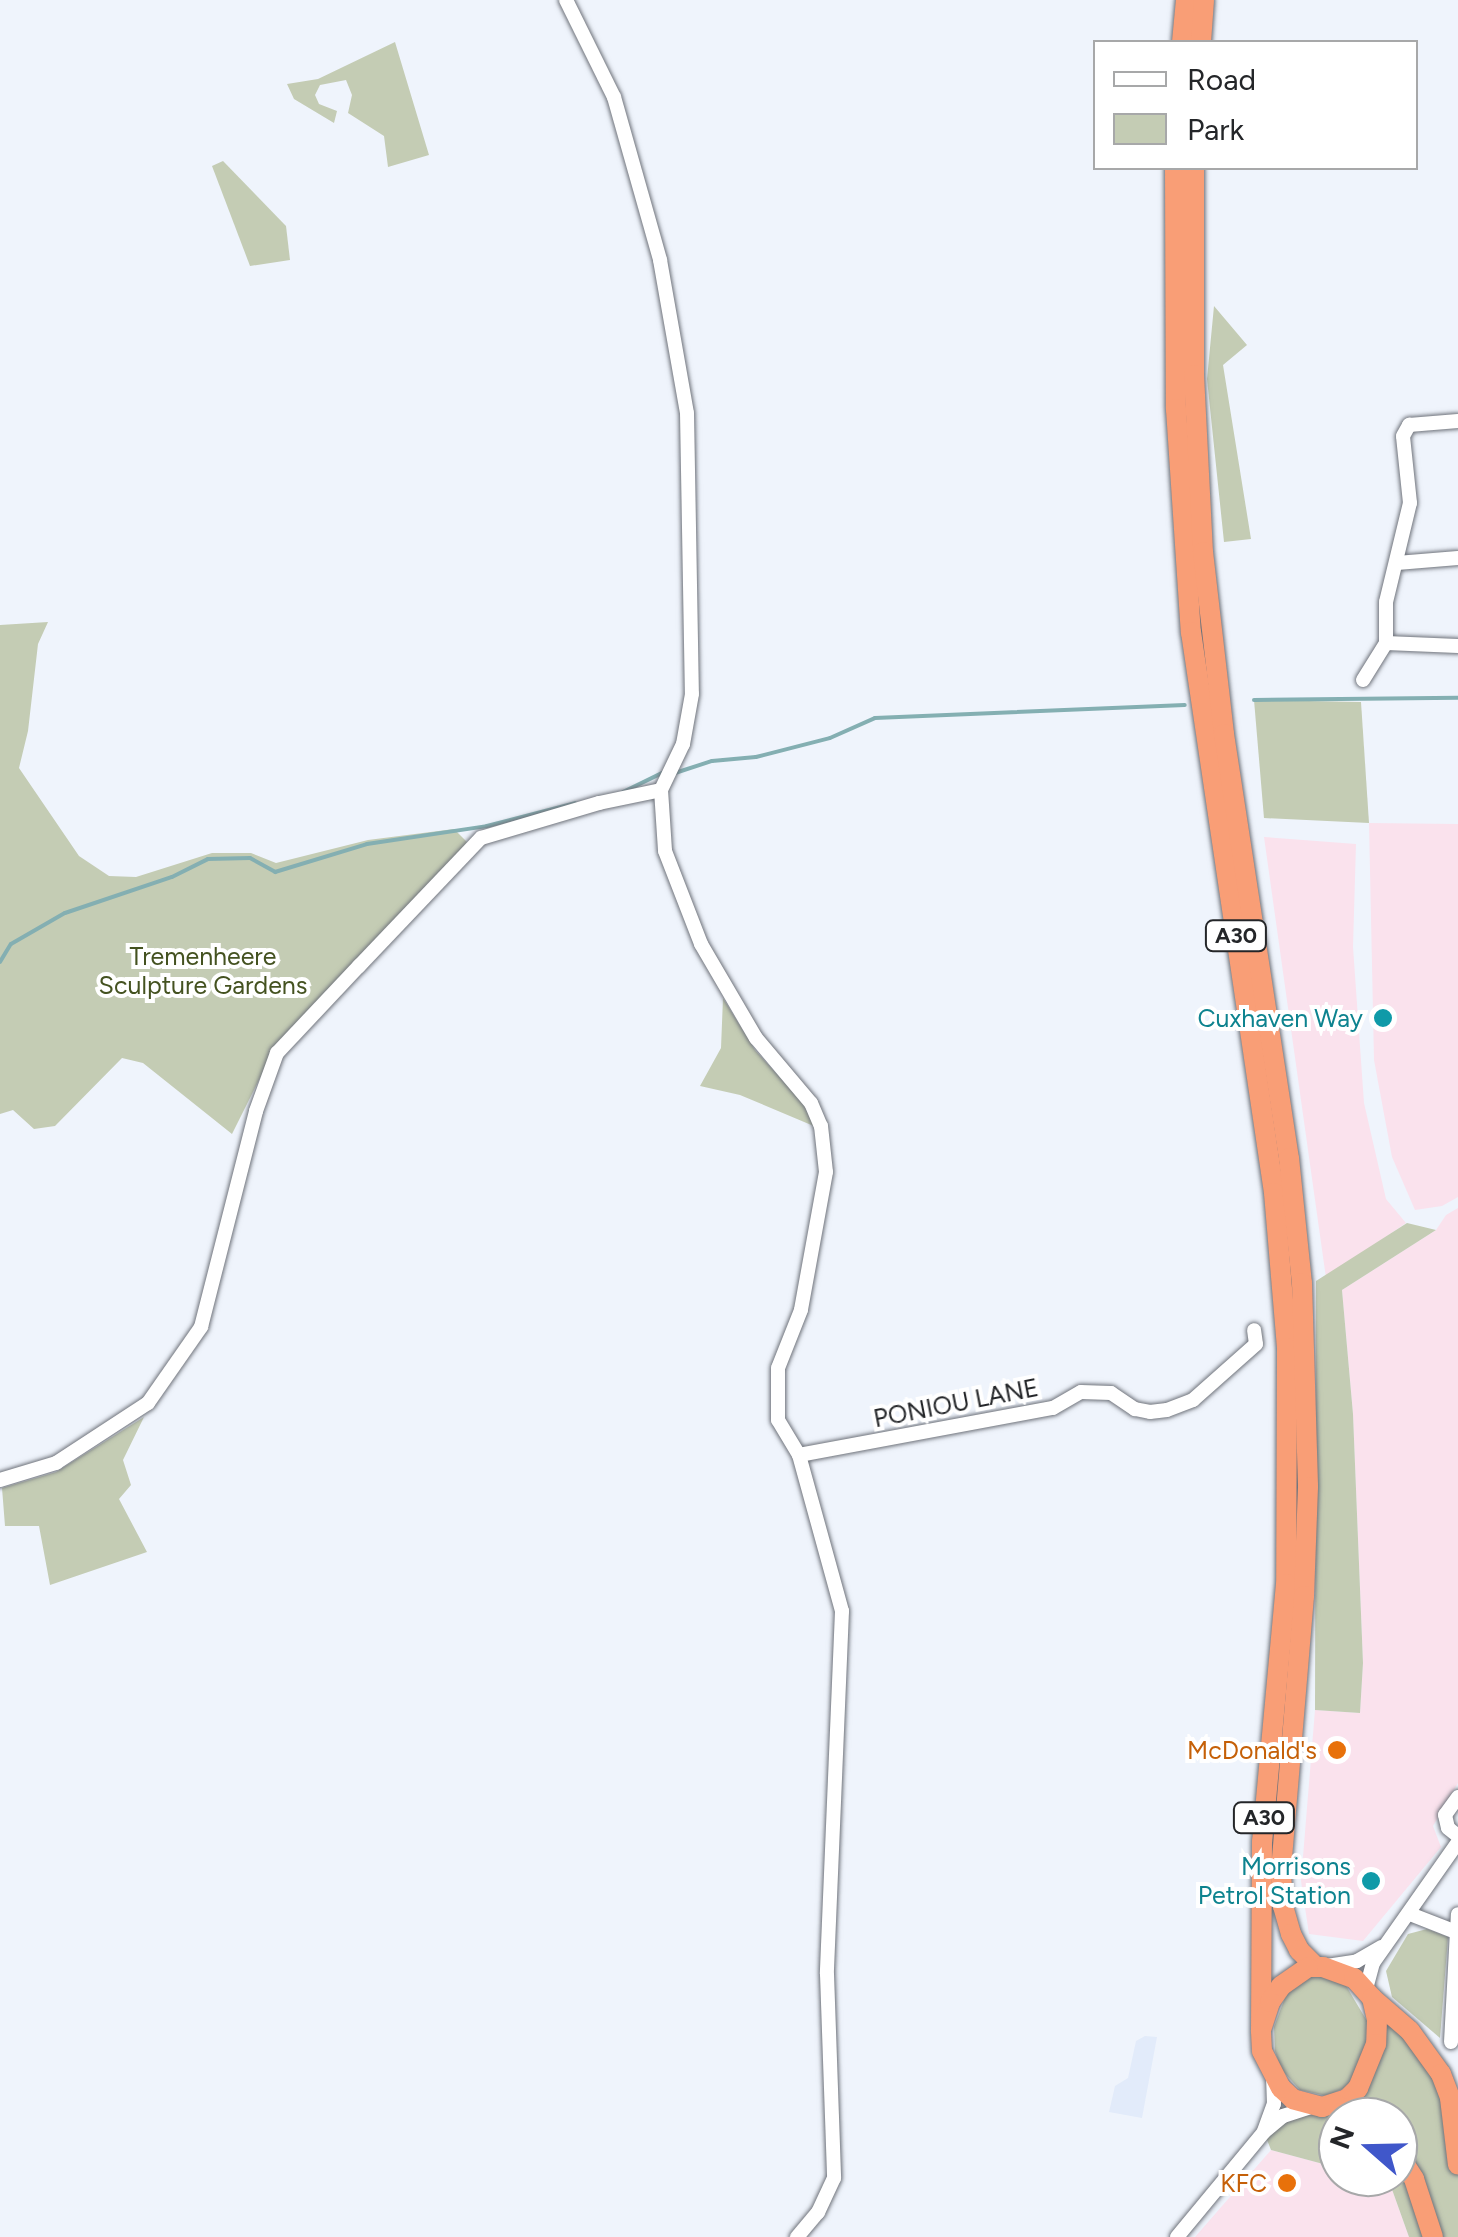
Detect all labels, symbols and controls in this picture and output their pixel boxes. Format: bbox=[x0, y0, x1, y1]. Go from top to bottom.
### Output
legend bbox=[1093, 40, 1418, 170]
text: Road bbox=[1187, 61, 1256, 98]
text: Park bbox=[1187, 111, 1244, 148]
road number: A30 bbox=[1204, 919, 1268, 953]
park label: Tremenheere Sculpture Gardens bbox=[99, 942, 307, 1001]
place label: Cuxhaven Way bbox=[1197, 1003, 1363, 1033]
marker: Cuxhaven Way bbox=[1372, 1007, 1394, 1029]
street label: PONIOU LANE bbox=[871, 1372, 1041, 1434]
place label: McDonald's bbox=[1187, 1735, 1317, 1765]
marker: McDonald's bbox=[1326, 1739, 1348, 1761]
road number: A30 bbox=[1232, 1801, 1296, 1835]
place label: Morrisons Petrol Station bbox=[1198, 1852, 1351, 1911]
marker: Morrisons Petrol Station bbox=[1360, 1870, 1382, 1892]
north arrow bbox=[1318, 2097, 1418, 2197]
text: N bbox=[1322, 2121, 1361, 2153]
place label: KFC bbox=[1220, 2168, 1267, 2198]
marker: KFC bbox=[1276, 2172, 1298, 2194]

